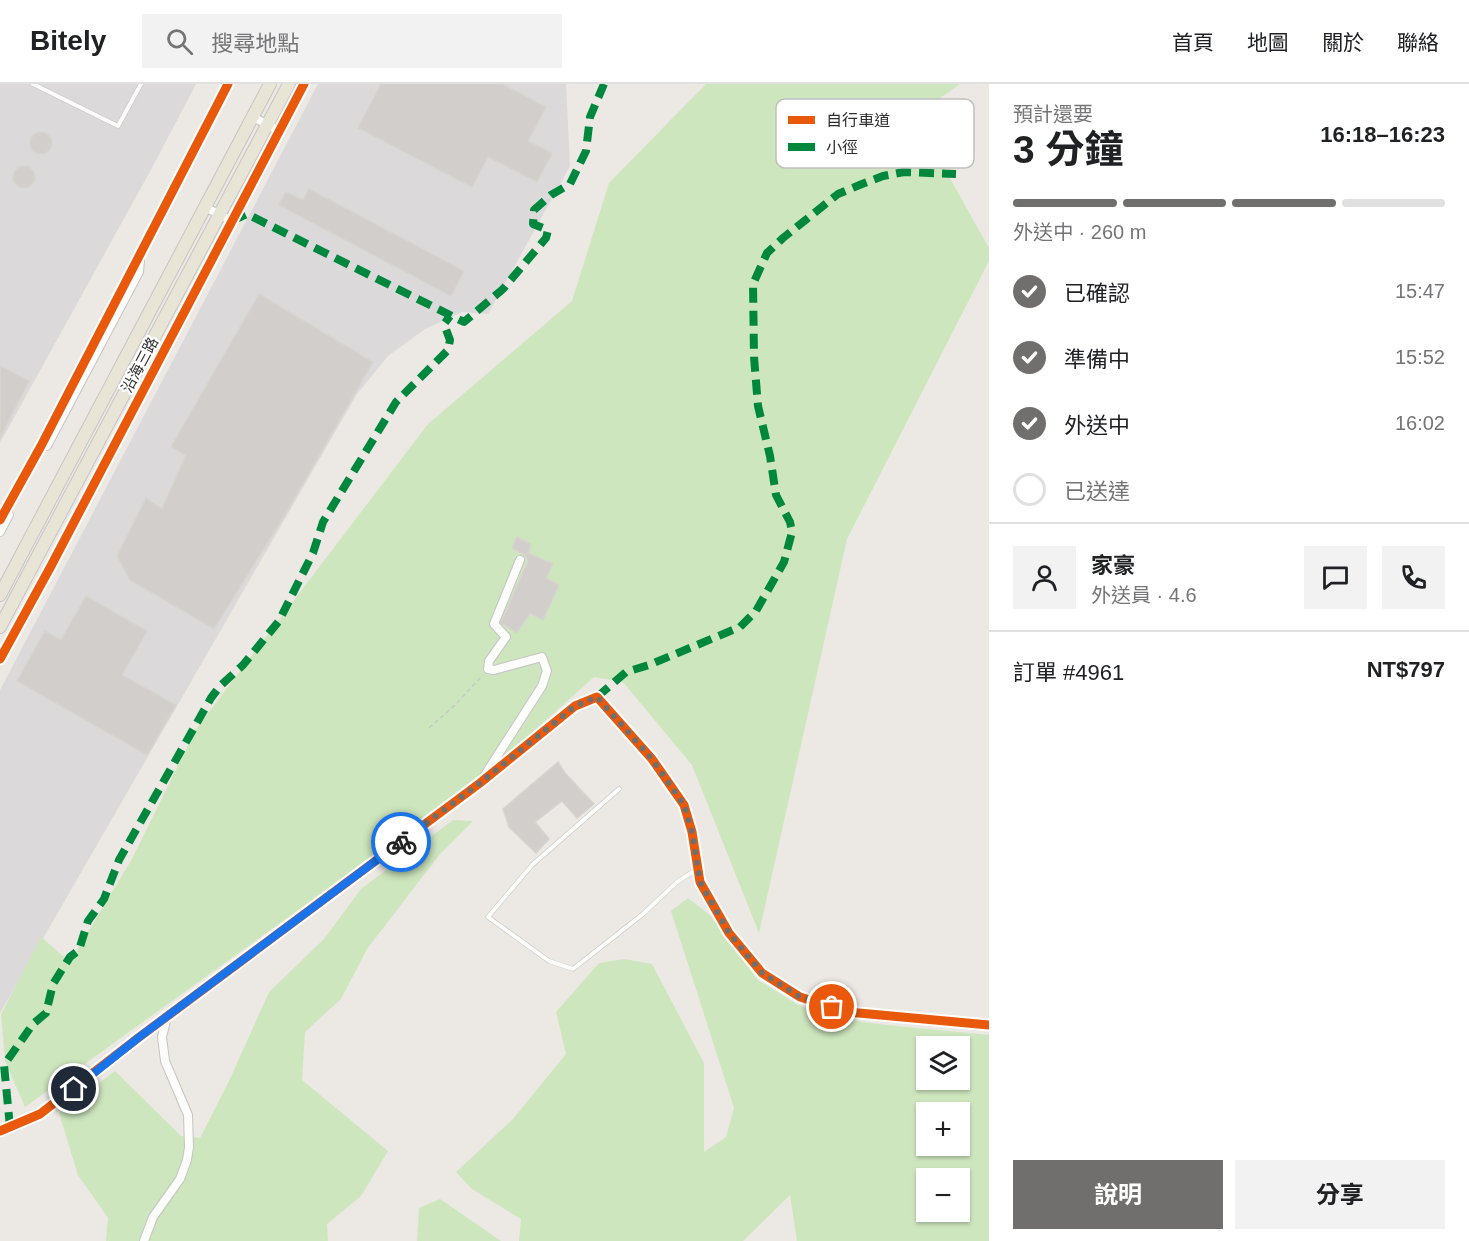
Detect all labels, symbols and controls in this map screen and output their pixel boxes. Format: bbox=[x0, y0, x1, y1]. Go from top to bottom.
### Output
search box bbox=[142, 14, 562, 68]
text: Bitely bbox=[30, 25, 106, 56]
icon: search bbox=[163, 25, 196, 58]
text: 搜尋地點 bbox=[211, 31, 299, 56]
text: 首頁 bbox=[1172, 31, 1214, 54]
text: 地圖 bbox=[1247, 31, 1289, 54]
text: 關於 bbox=[1322, 31, 1364, 54]
text: 聯絡 bbox=[1397, 31, 1439, 54]
legend bbox=[776, 99, 974, 168]
text: 預計還要 bbox=[1013, 103, 1093, 125]
text: 自行車道 bbox=[826, 112, 890, 129]
text: 16:18–16:23 bbox=[1320, 122, 1445, 147]
text: 3 分鐘 bbox=[1013, 128, 1124, 171]
text: 小徑 bbox=[826, 139, 858, 156]
text: 外送中 · 260 m bbox=[1013, 221, 1146, 243]
icon: check bbox=[1013, 275, 1046, 308]
text: 15:47 bbox=[1395, 280, 1445, 302]
text: 已確認 bbox=[1064, 281, 1130, 306]
street label: 沿海三路 bbox=[118, 334, 161, 395]
icon: check bbox=[1013, 341, 1046, 374]
text: 15:52 bbox=[1395, 346, 1445, 368]
text: 準備中 bbox=[1064, 347, 1130, 372]
icon: check bbox=[1013, 407, 1046, 440]
text: 16:02 bbox=[1395, 412, 1445, 434]
text: 外送中 bbox=[1064, 413, 1130, 438]
text: 已送達 bbox=[1064, 479, 1130, 504]
button: person bbox=[1013, 546, 1076, 609]
button: chat bbox=[1304, 546, 1367, 609]
button: phone bbox=[1382, 546, 1445, 609]
text: 家豪 bbox=[1091, 553, 1135, 578]
text: 外送員 · 4.6 bbox=[1091, 584, 1197, 606]
text: NT$797 bbox=[1367, 657, 1445, 682]
text: 訂單 #4961 bbox=[1013, 660, 1124, 685]
courier bbox=[371, 812, 431, 872]
icon: bike bbox=[385, 826, 418, 859]
pin bbox=[806, 981, 857, 1032]
icon: bag bbox=[815, 990, 848, 1023]
map controls bbox=[916, 1036, 970, 1222]
button: layers bbox=[916, 1036, 970, 1090]
pin bbox=[48, 1063, 99, 1114]
icon: home bbox=[57, 1072, 90, 1105]
button: + bbox=[916, 1102, 970, 1156]
button: 說明 bbox=[1013, 1160, 1223, 1229]
button: 分享 bbox=[1235, 1160, 1445, 1229]
button: − bbox=[916, 1168, 970, 1222]

